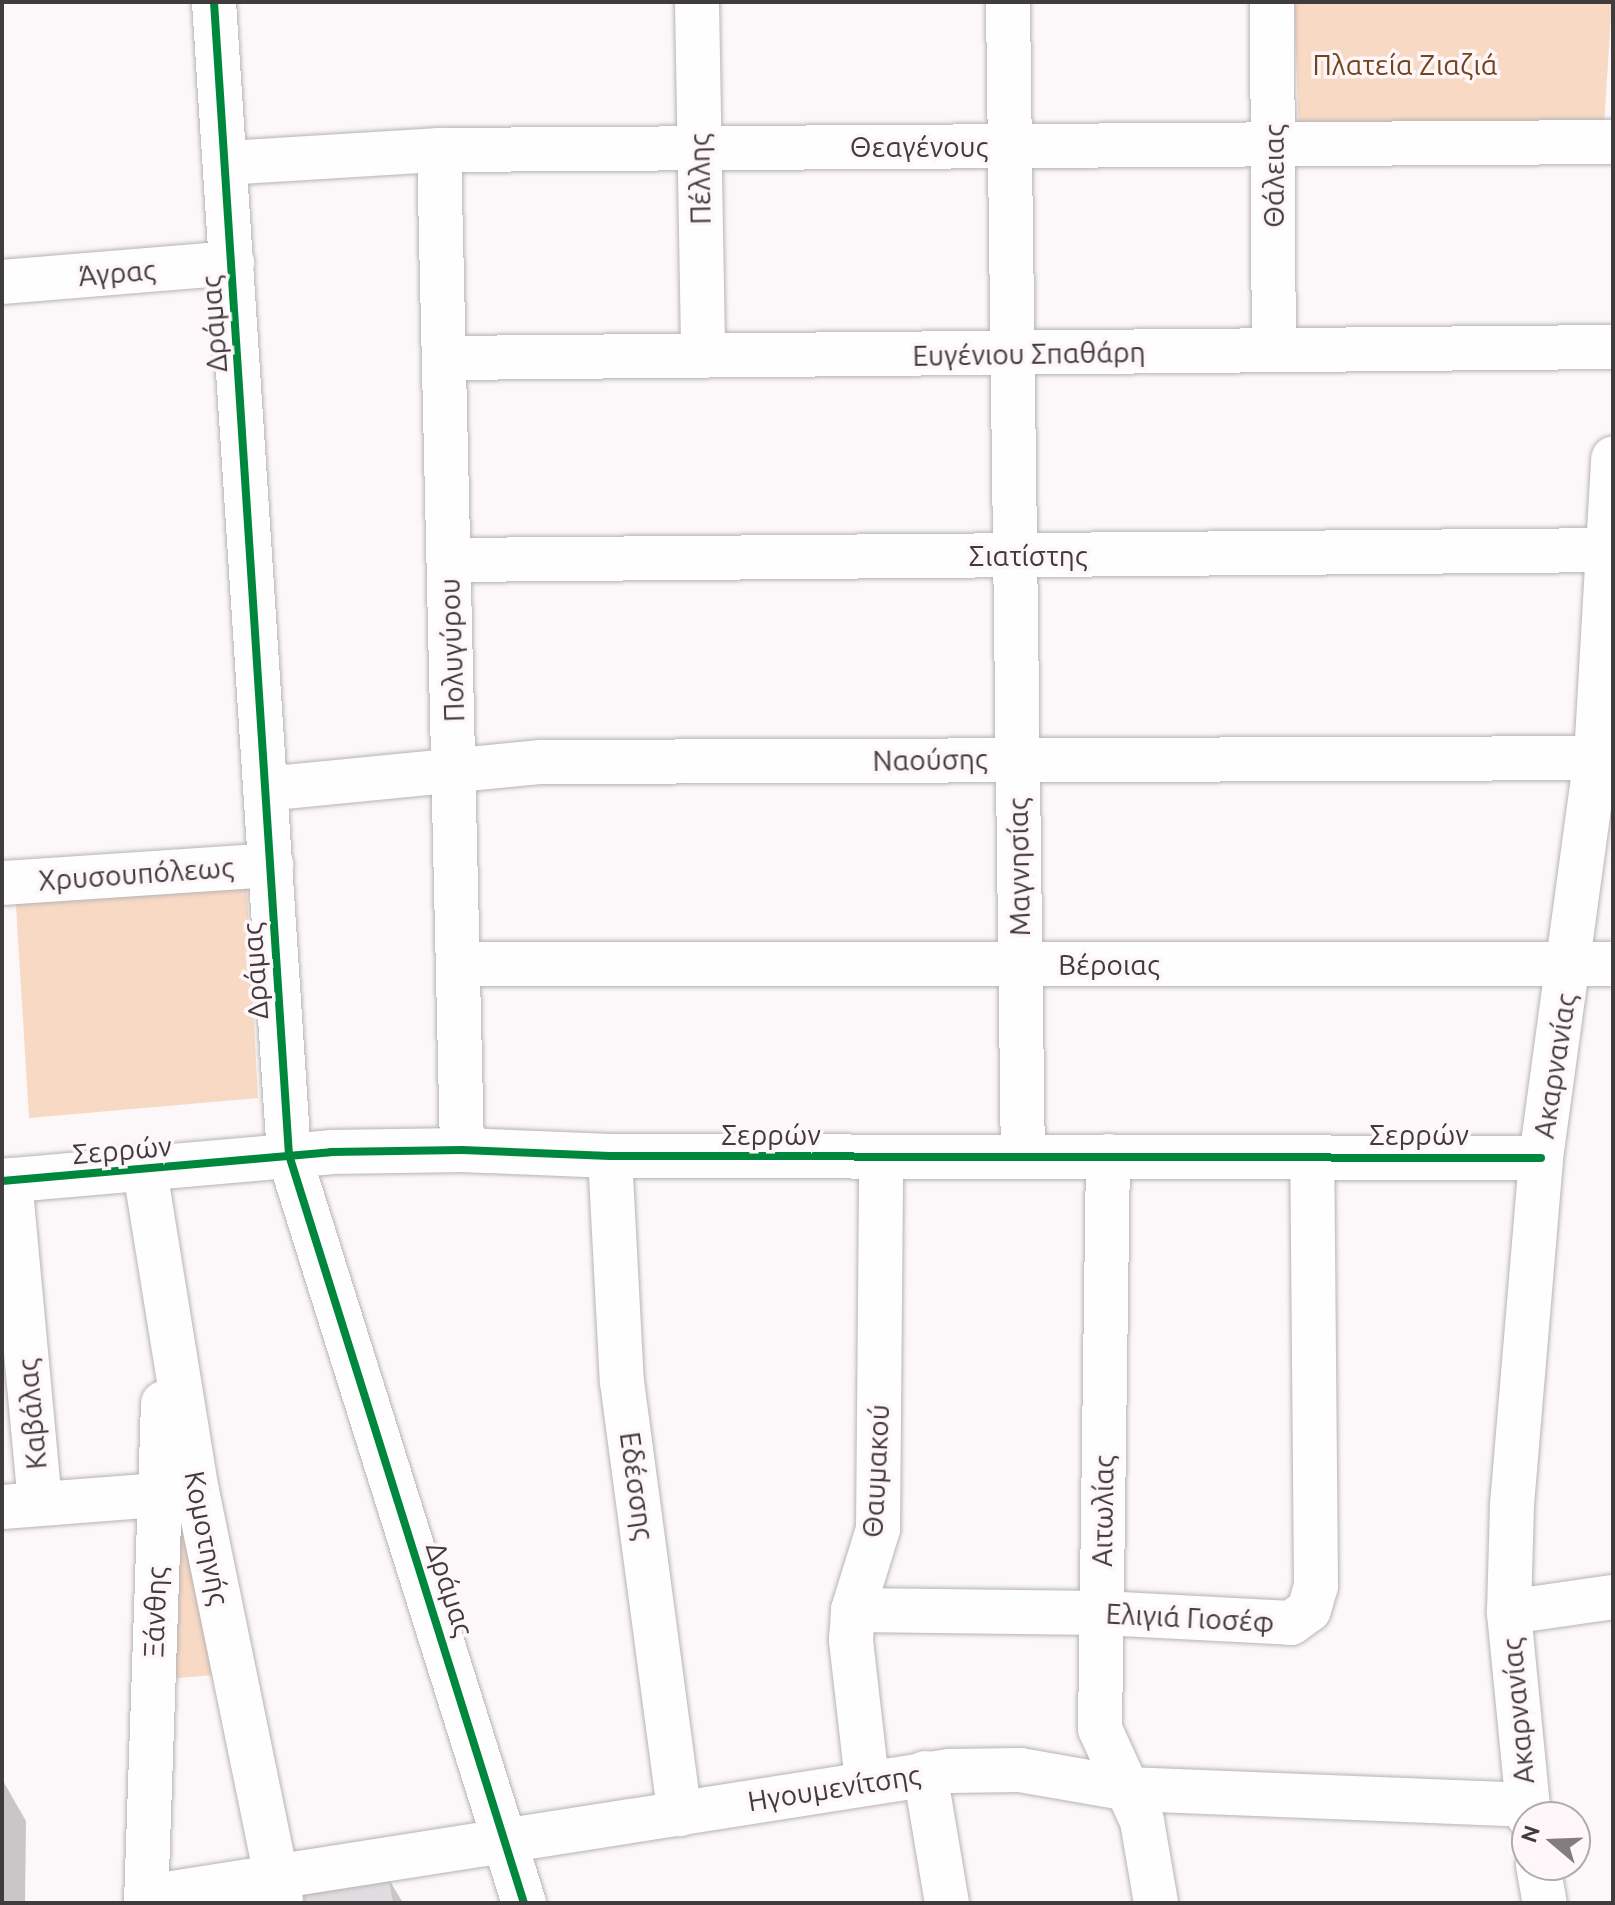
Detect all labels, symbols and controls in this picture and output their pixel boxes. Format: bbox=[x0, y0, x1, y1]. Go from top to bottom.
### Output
park label: Πλατεία Ζιαζιά bbox=[1312, 48, 1498, 82]
street label: Θάλειας bbox=[1257, 124, 1291, 228]
street label: Θεαγένους bbox=[850, 130, 988, 164]
street label: Πέλλης bbox=[682, 133, 718, 225]
street label: Άγρας bbox=[77, 253, 157, 293]
street label: Δράμας bbox=[194, 275, 234, 373]
street label: Ευγένιου Σπαθάρη bbox=[912, 335, 1146, 373]
street label: Σιατίστης bbox=[969, 539, 1087, 573]
street label: Πολυγύρου bbox=[433, 577, 471, 723]
street label: Ναούσης bbox=[872, 742, 988, 778]
street label: Μαγνησίας bbox=[1001, 798, 1037, 936]
street label: Χρυσουπόλεως bbox=[37, 850, 235, 898]
street label: Δράμας bbox=[235, 922, 275, 1020]
street label: Βέροιας bbox=[1058, 948, 1160, 982]
street label: Ακαρνανίας bbox=[1527, 991, 1583, 1141]
street label: Σερρών bbox=[721, 1118, 821, 1152]
street label: Σερρών bbox=[1369, 1118, 1469, 1152]
street label: Σερρών bbox=[71, 1129, 173, 1171]
street label: Καβάλας bbox=[10, 1357, 54, 1471]
street label: Θαυμακού bbox=[856, 1403, 896, 1539]
street label: Εδέσσης bbox=[613, 1430, 661, 1542]
street label: Αιτωλίας bbox=[1085, 1455, 1121, 1567]
street label: Κομοτηνής bbox=[178, 1468, 236, 1608]
street label: Δράμας bbox=[419, 1538, 481, 1640]
street label: Ξάνθης bbox=[137, 1566, 173, 1658]
street label: Ελιγιά Γιοσέφ bbox=[1105, 1597, 1275, 1639]
street label: Ακαρνανίας bbox=[1495, 1637, 1541, 1785]
street label: Ηγουμενίτσης bbox=[745, 1758, 923, 1818]
north arrow bbox=[1511, 1801, 1591, 1881]
text: N bbox=[1515, 1822, 1544, 1846]

